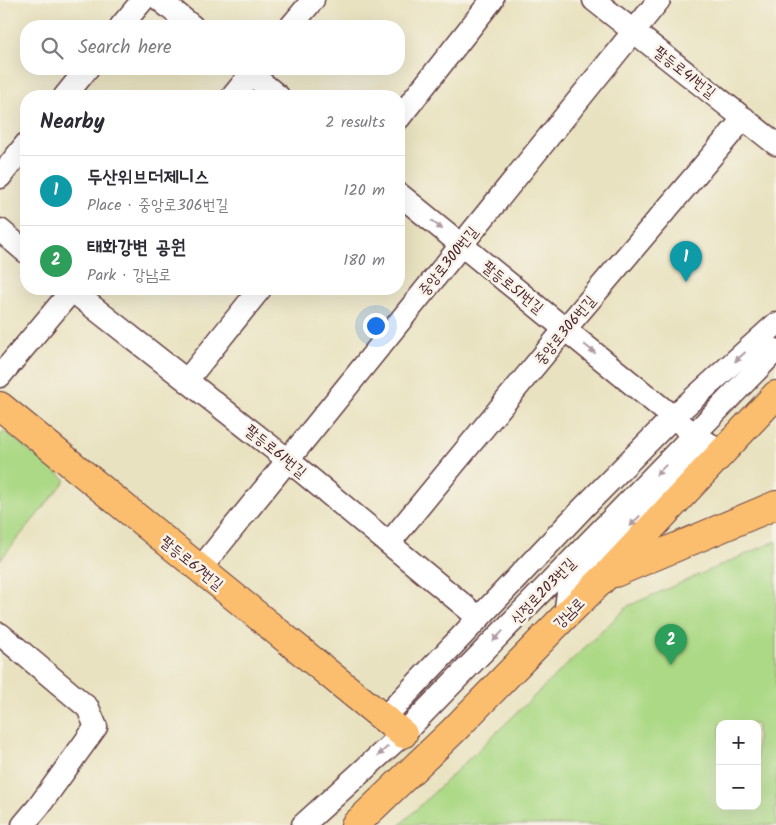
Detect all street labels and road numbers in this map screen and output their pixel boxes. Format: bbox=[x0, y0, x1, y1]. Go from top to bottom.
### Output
street label: 팔등로41번길 bbox=[648, 41, 721, 105]
street label: 중앙로300번길 bbox=[413, 221, 485, 302]
street label: 팔등로51번길 bbox=[476, 255, 548, 320]
street label: 중앙로306번길 bbox=[529, 290, 602, 371]
street label: 팔등로61번길 bbox=[239, 419, 311, 484]
street label: 팔등로67번길 bbox=[154, 531, 228, 597]
street label: 신정로203번길 bbox=[506, 553, 582, 631]
street label: 강남로 bbox=[548, 592, 591, 635]

